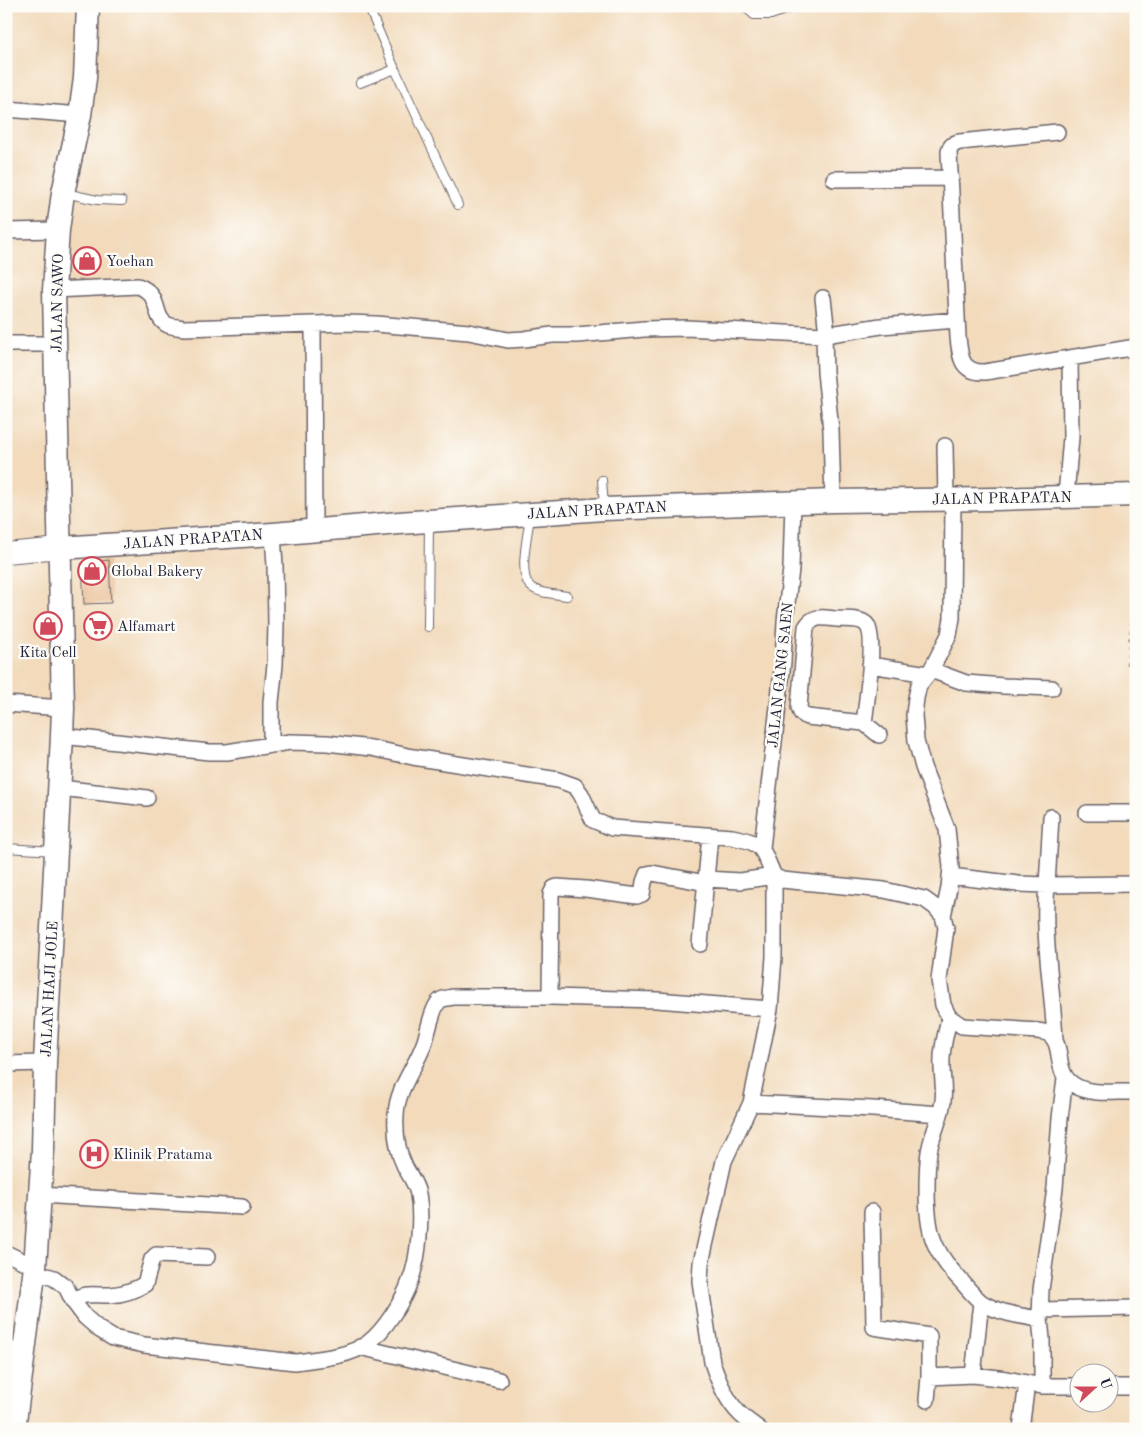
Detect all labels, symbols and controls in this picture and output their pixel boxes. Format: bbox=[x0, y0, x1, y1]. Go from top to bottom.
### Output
shop icon: Yoehan bbox=[72, 246, 102, 276]
street label: JALAN SAWO bbox=[50, 253, 67, 353]
place label: Yoehan bbox=[106, 255, 154, 270]
street label: JALAN PRAPATAN bbox=[932, 491, 1073, 508]
street label: JALAN PRAPATAN bbox=[527, 500, 668, 523]
street label: JALAN PRAPATAN bbox=[123, 528, 264, 553]
shop icon: Global Bakery bbox=[77, 556, 107, 586]
place label: Global Bakery bbox=[111, 565, 203, 580]
street label: JALAN GANG SAEN bbox=[766, 601, 797, 749]
shop icon: Kita Cell bbox=[33, 611, 63, 641]
supermarket icon: Alfamart bbox=[83, 611, 113, 641]
place label: Alfamart bbox=[117, 620, 176, 635]
place label: Kita Cell bbox=[19, 646, 77, 661]
street label: JALAN HAJI JOLE bbox=[39, 921, 62, 1058]
hospital icon: Klinik Pratama bbox=[79, 1139, 109, 1169]
place label: Klinik Pratama bbox=[113, 1148, 213, 1163]
north arrow bbox=[1070, 1362, 1120, 1412]
text: U bbox=[1097, 1376, 1114, 1391]

